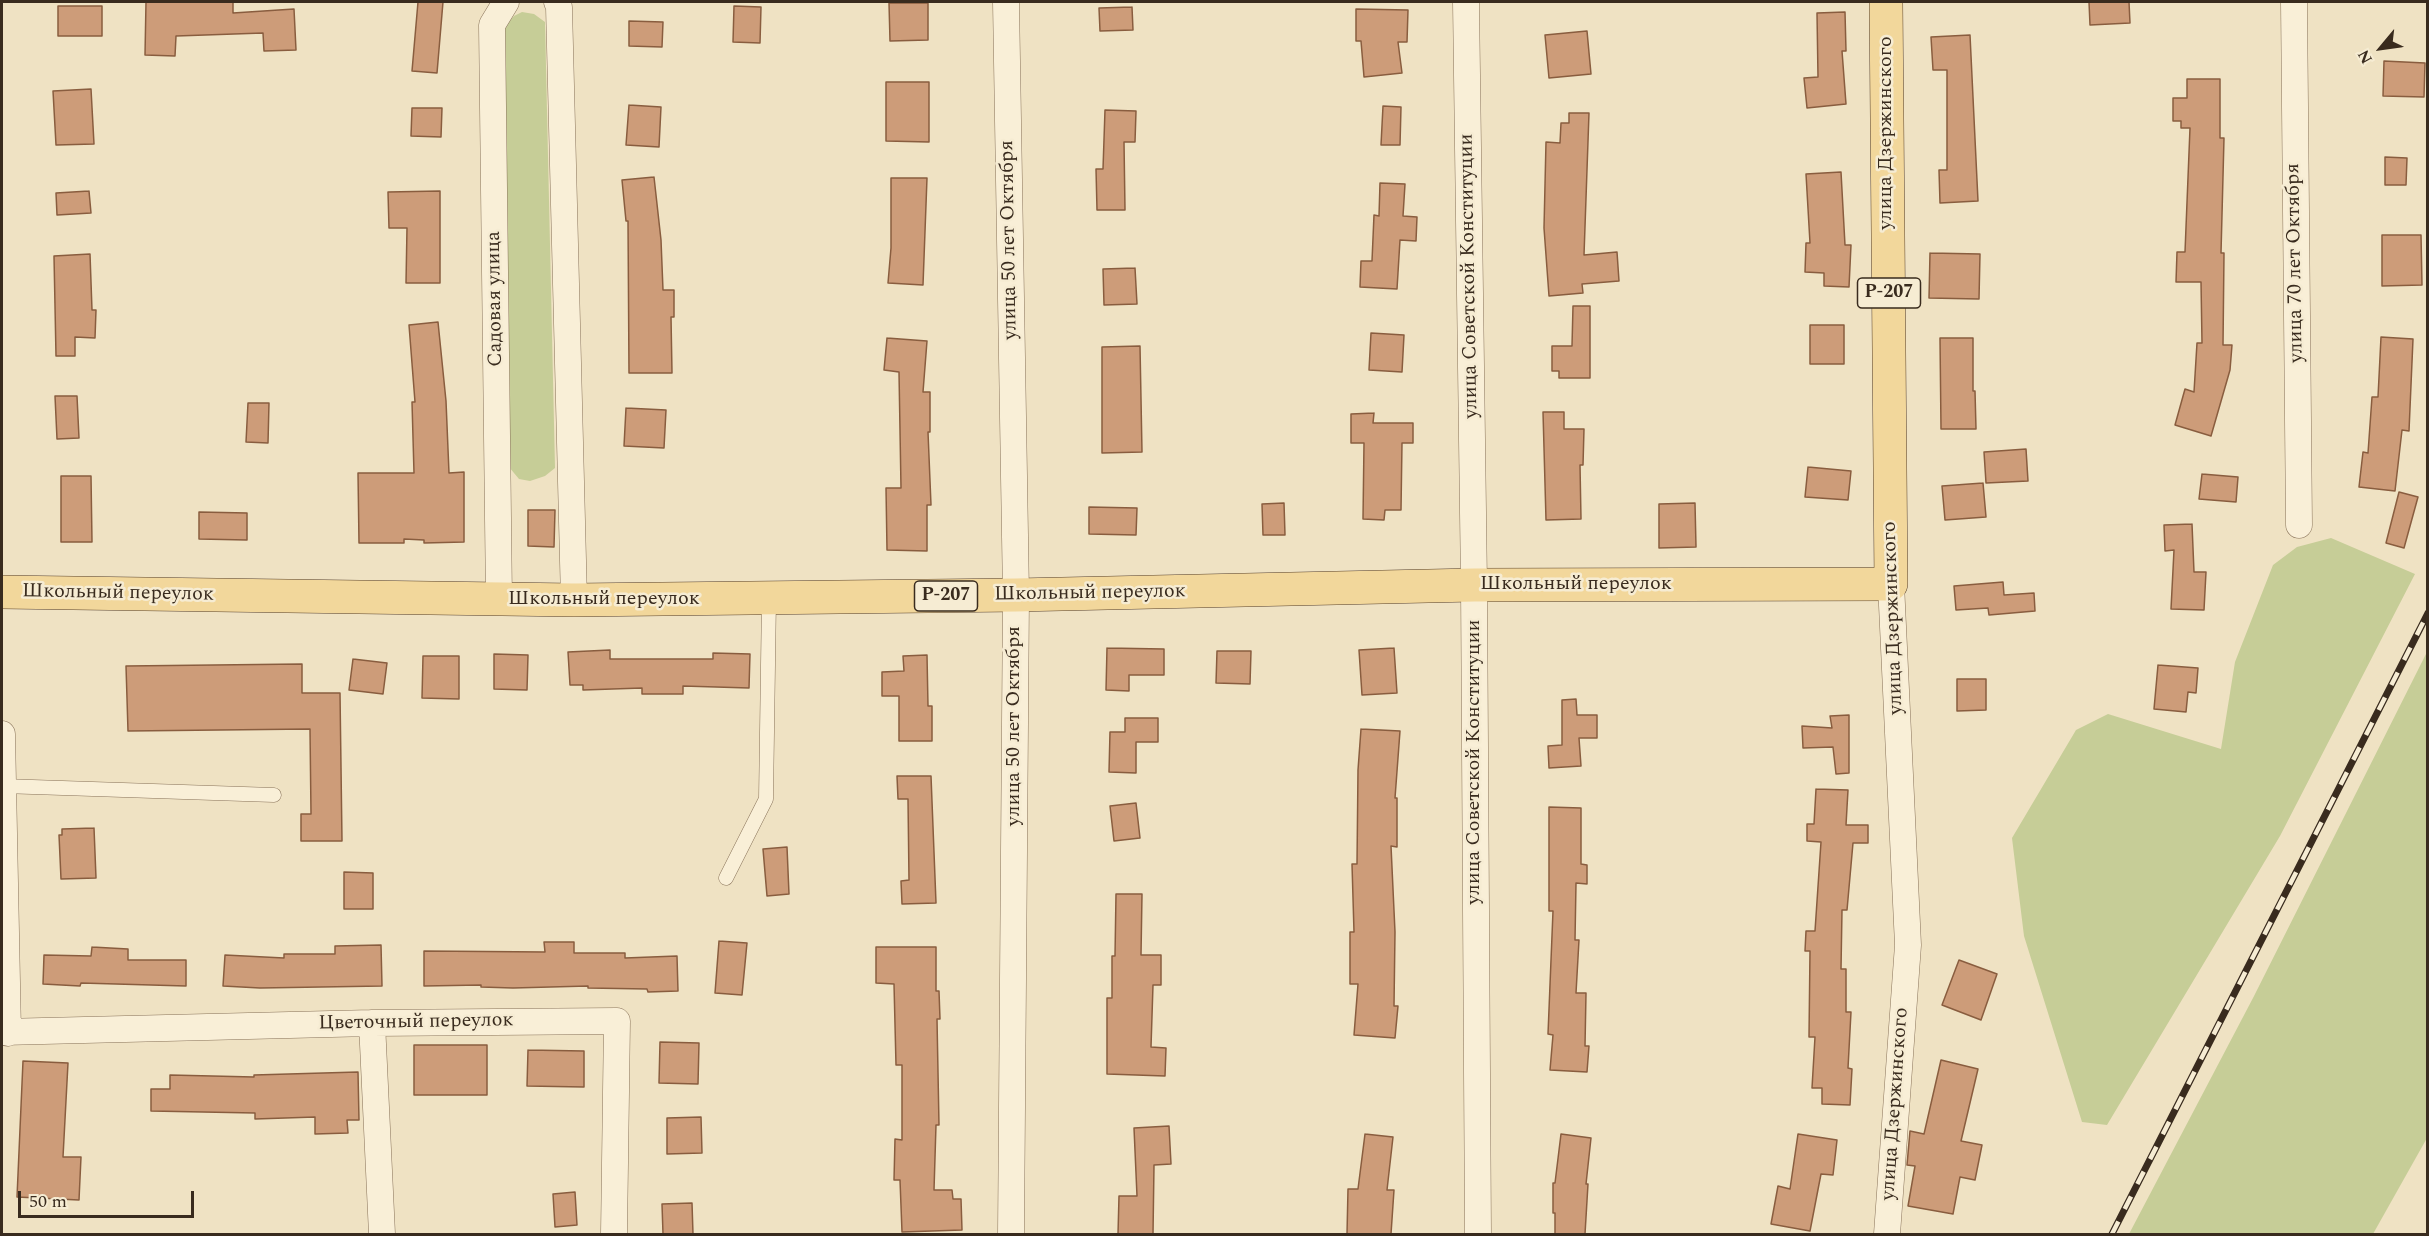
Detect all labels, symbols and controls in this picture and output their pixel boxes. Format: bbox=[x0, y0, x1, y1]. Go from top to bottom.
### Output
north arrow bbox=[2351, 18, 2411, 78]
street label: улица Дзержинского bbox=[1875, 36, 1899, 230]
text: N bbox=[2352, 45, 2379, 68]
street label: улица Советской Конституции bbox=[1456, 133, 1484, 419]
street label: улица 50 лет Октября bbox=[996, 140, 1024, 340]
street label: улица 70 лет Октября bbox=[2282, 163, 2310, 363]
street label: Садовая улица bbox=[483, 231, 509, 367]
road number: Р-207 bbox=[1858, 278, 1920, 308]
street label: улица Дзержинского bbox=[1879, 521, 1909, 715]
street label: Школьный переулок bbox=[1480, 573, 1672, 597]
street label: Школьный переулок bbox=[22, 580, 214, 608]
street label: Школьный переулок bbox=[994, 580, 1186, 608]
road number: Р-207 bbox=[914, 581, 978, 611]
street label: Школьный переулок bbox=[508, 588, 700, 612]
street label: улица Советской Конституции bbox=[1463, 619, 1487, 905]
street label: улица 50 лет Октября bbox=[1003, 626, 1027, 826]
street label: улица Дзержинского bbox=[1877, 1007, 1915, 1201]
street label: Цветочный переулок bbox=[318, 1009, 514, 1037]
scale bar bbox=[21, 1179, 196, 1217]
text: 50 m bbox=[29, 1188, 67, 1215]

